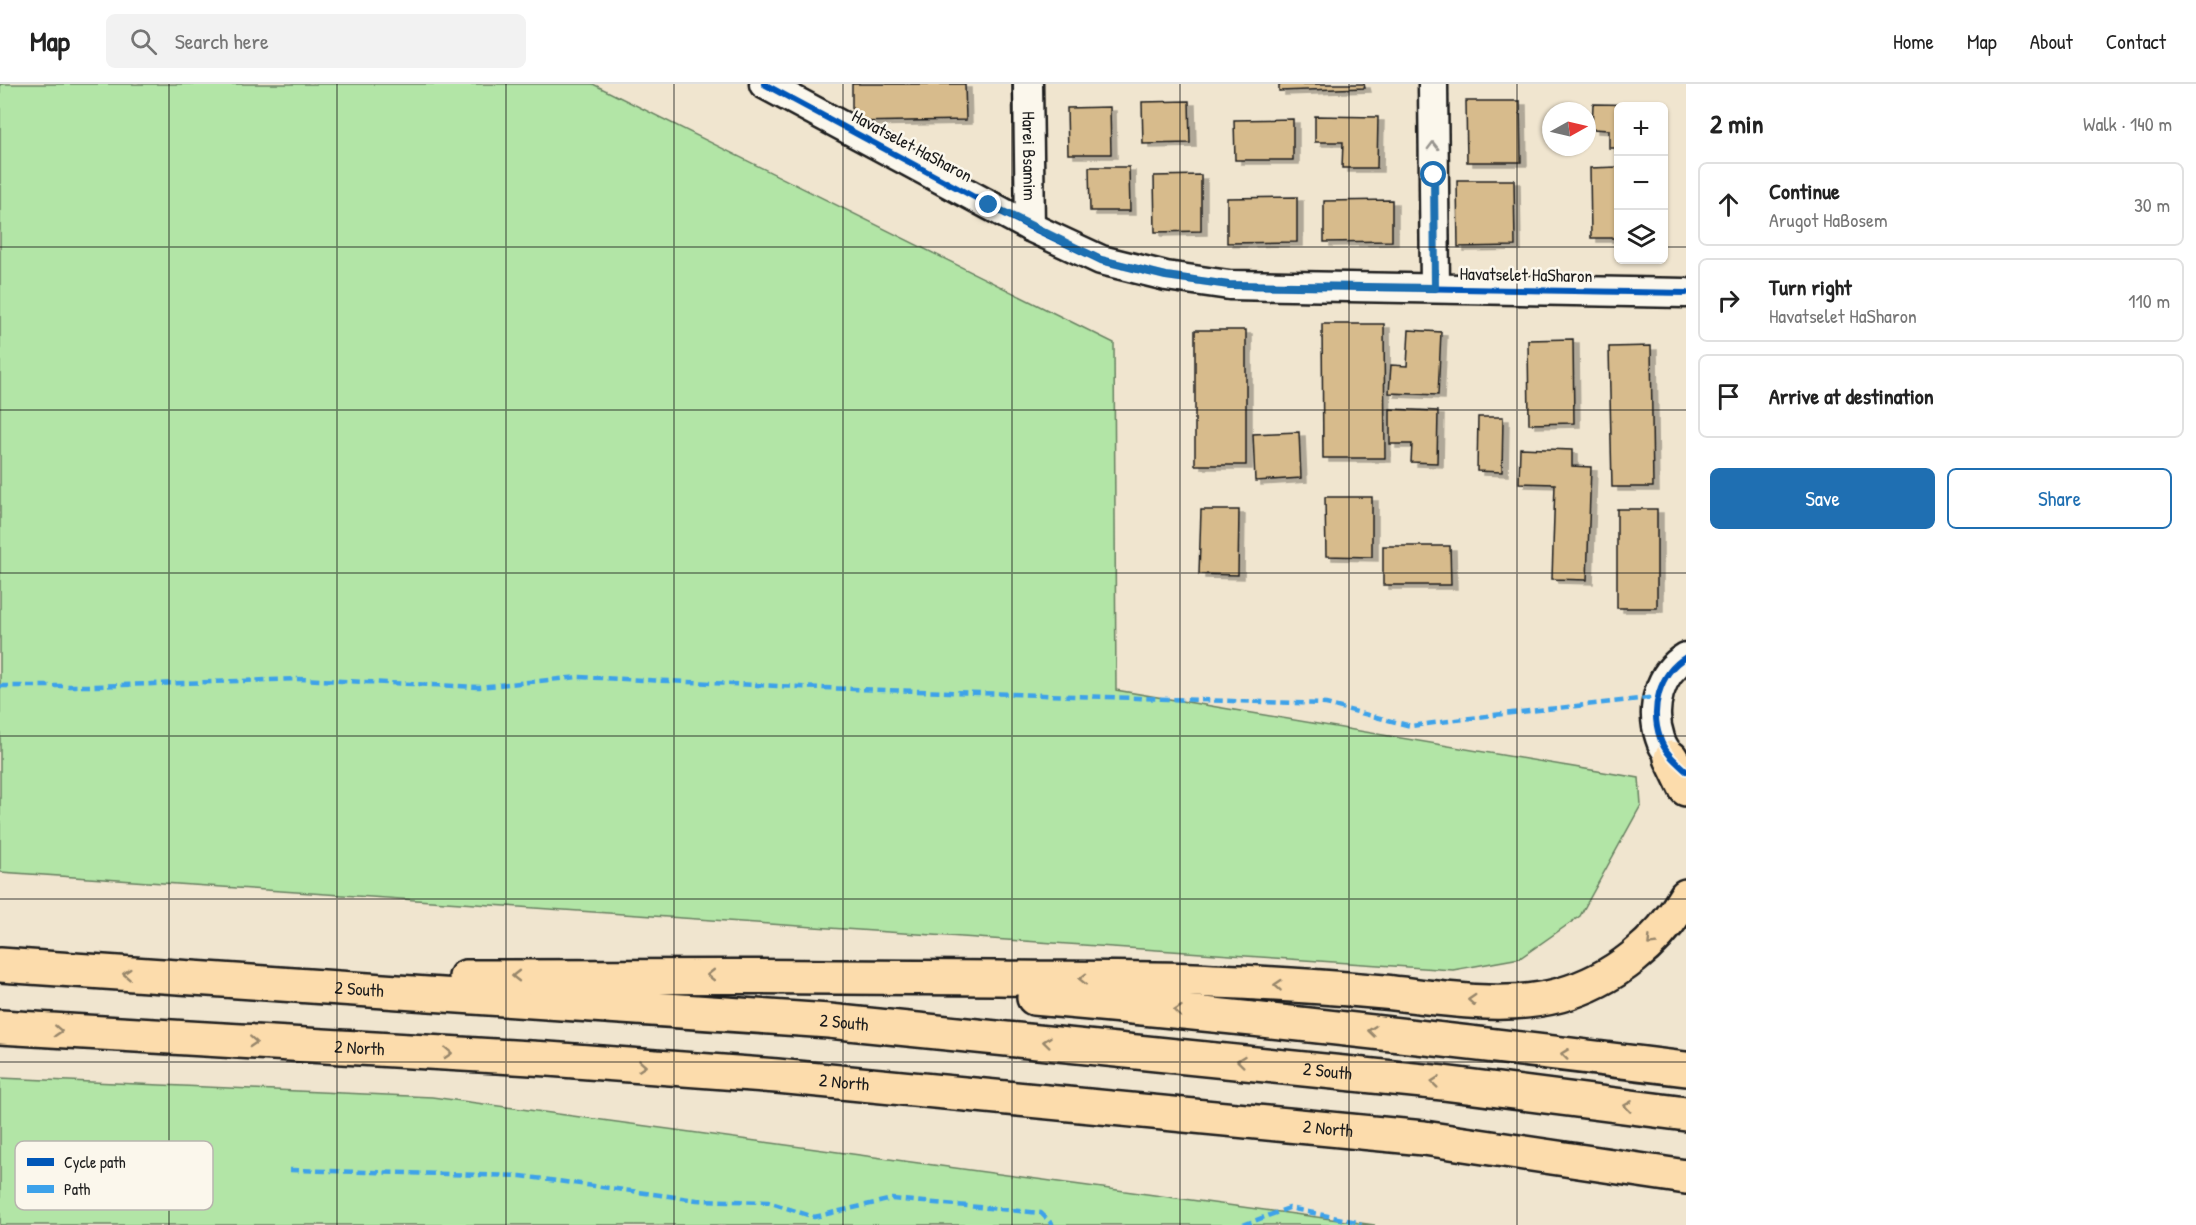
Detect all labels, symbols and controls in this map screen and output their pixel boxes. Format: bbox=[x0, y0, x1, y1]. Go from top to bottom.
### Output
search box bbox=[106, 14, 526, 68]
text: Map bbox=[30, 22, 70, 60]
icon: search bbox=[127, 25, 160, 58]
text: Search here bbox=[175, 26, 269, 56]
text: Home bbox=[1893, 27, 1934, 56]
text: Map bbox=[1967, 27, 1997, 56]
text: About bbox=[2030, 27, 2073, 56]
text: Contact bbox=[2106, 27, 2166, 56]
north arrow bbox=[1542, 102, 1596, 156]
map controls bbox=[1614, 102, 1668, 264]
button: + bbox=[1614, 102, 1668, 156]
street label: Havatselet HaSharon bbox=[848, 103, 977, 188]
text: 2 min bbox=[1710, 106, 1763, 141]
text: Walk · 140 m bbox=[2083, 110, 2172, 137]
street label: Harei Bsamim bbox=[1016, 111, 1043, 201]
one-way arrow bbox=[1427, 142, 1440, 151]
button: − bbox=[1614, 156, 1668, 210]
route start bbox=[1420, 161, 1446, 187]
text: Continue bbox=[1769, 176, 1840, 206]
icon: ahead bbox=[1712, 188, 1745, 221]
route end bbox=[975, 191, 1001, 217]
text: 30 m bbox=[2134, 191, 2170, 218]
text: Arugot HaBosem bbox=[1769, 206, 1888, 233]
button: layers bbox=[1614, 210, 1668, 264]
street label: Havatselet HaSharon bbox=[1459, 261, 1593, 288]
text: Turn right bbox=[1769, 272, 1852, 302]
icon: right bbox=[1712, 284, 1745, 317]
text: 110 m bbox=[2128, 287, 2170, 314]
text: Havatselet HaSharon bbox=[1769, 302, 1917, 329]
icon: arrive bbox=[1712, 380, 1745, 413]
text: Arrive at destination bbox=[1769, 381, 1934, 411]
button: Save bbox=[1710, 468, 1935, 529]
button: Share bbox=[1947, 468, 2172, 529]
one-way arrow bbox=[1648, 935, 1659, 946]
one-way arrow bbox=[122, 968, 131, 981]
one-way arrow bbox=[706, 969, 715, 981]
one-way arrow bbox=[511, 970, 520, 982]
one-way arrow bbox=[1078, 973, 1087, 985]
street label: 2 South bbox=[334, 975, 385, 1003]
one-way arrow bbox=[1273, 978, 1282, 991]
one-way arrow bbox=[1467, 994, 1476, 1007]
one-way arrow bbox=[1173, 1005, 1182, 1018]
street label: 2 South bbox=[819, 1007, 870, 1037]
one-way arrow bbox=[54, 1024, 63, 1037]
one-way arrow bbox=[1367, 1025, 1376, 1038]
street label: 2 North bbox=[334, 1034, 386, 1061]
one-way arrow bbox=[249, 1035, 258, 1048]
one-way arrow bbox=[1042, 1036, 1051, 1049]
one-way arrow bbox=[443, 1047, 452, 1060]
one-way arrow bbox=[1561, 1049, 1570, 1061]
one-way arrow bbox=[1236, 1055, 1245, 1068]
street label: 2 South bbox=[1302, 1056, 1354, 1086]
one-way arrow bbox=[638, 1059, 647, 1072]
street label: 2 North bbox=[818, 1067, 871, 1097]
one-way arrow bbox=[1430, 1076, 1439, 1089]
one-way arrow bbox=[1623, 1100, 1633, 1112]
street label: 2 North bbox=[1302, 1113, 1355, 1143]
legend bbox=[15, 1141, 213, 1210]
text: Cycle path bbox=[64, 1151, 126, 1173]
text: Path bbox=[64, 1178, 90, 1200]

